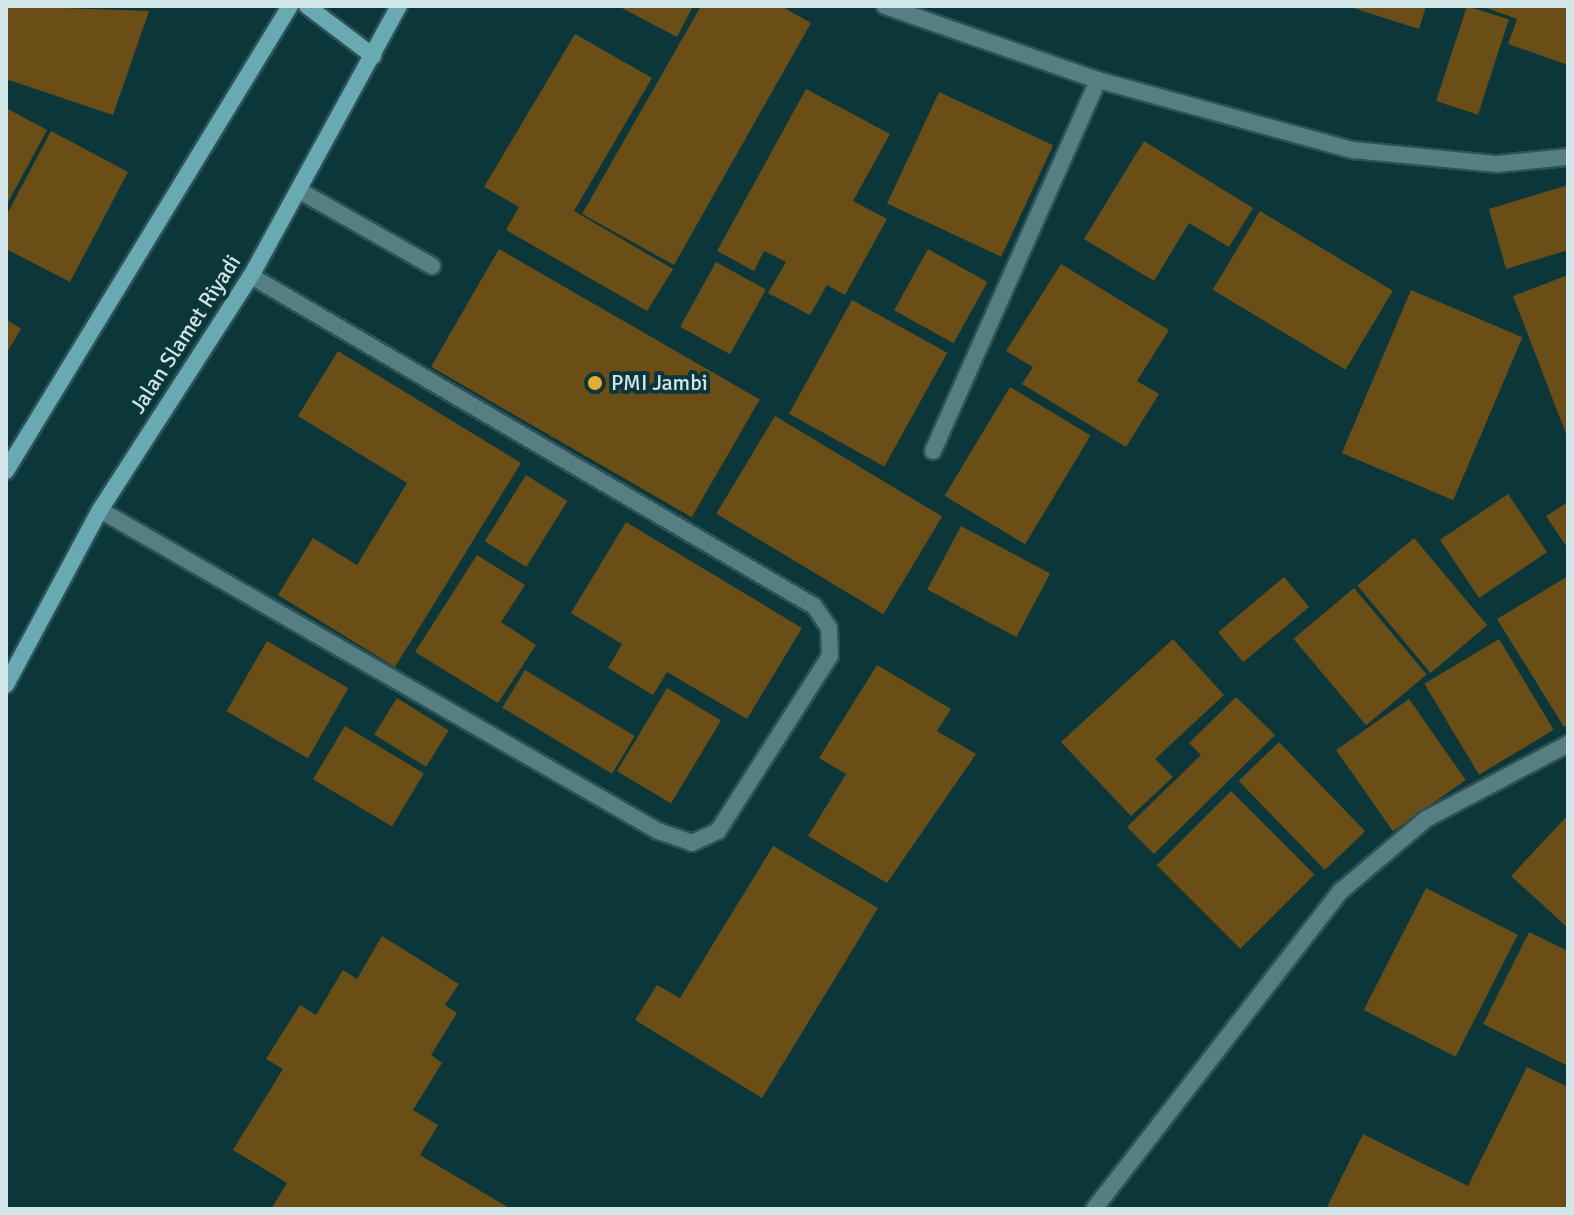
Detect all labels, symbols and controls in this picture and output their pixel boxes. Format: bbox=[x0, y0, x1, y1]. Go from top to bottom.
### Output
street label: Jalan Slamet Riyadi bbox=[124, 250, 246, 418]
place label: PMI Jambi bbox=[611, 370, 708, 396]
marker: PMI Jambi bbox=[586, 374, 604, 392]

